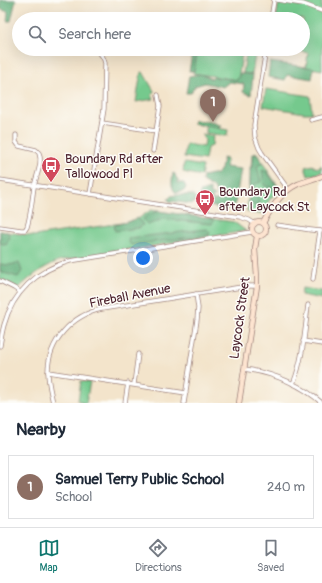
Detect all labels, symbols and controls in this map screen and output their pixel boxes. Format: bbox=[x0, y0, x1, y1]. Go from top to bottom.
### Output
search box bbox=[12, 12, 310, 56]
icon: search bbox=[26, 23, 48, 45]
text: Search here bbox=[58, 25, 131, 44]
pin: 1 bbox=[200, 89, 226, 122]
place label: Boundary Rd after Tallowood Pl bbox=[65, 151, 163, 182]
bus stop icon: Boundary Rd after Tallowood Pl bbox=[40, 155, 62, 183]
place label: Boundary Rd after Laycock St bbox=[219, 184, 310, 215]
bus stop icon: Boundary Rd after Laycock St bbox=[194, 188, 216, 216]
your location bbox=[133, 248, 153, 268]
street label: Laycock Street bbox=[226, 275, 254, 360]
street label: Fireball Avenue bbox=[88, 280, 173, 312]
text: Nearby bbox=[16, 419, 65, 440]
text: Samuel Terry Public School bbox=[55, 470, 224, 489]
text: 1 bbox=[27, 479, 33, 495]
text: 240 m bbox=[267, 479, 305, 495]
text: School bbox=[55, 489, 92, 505]
tab: Map bbox=[38, 537, 60, 574]
tab: Directions bbox=[135, 537, 182, 574]
tab: Saved bbox=[257, 537, 284, 574]

